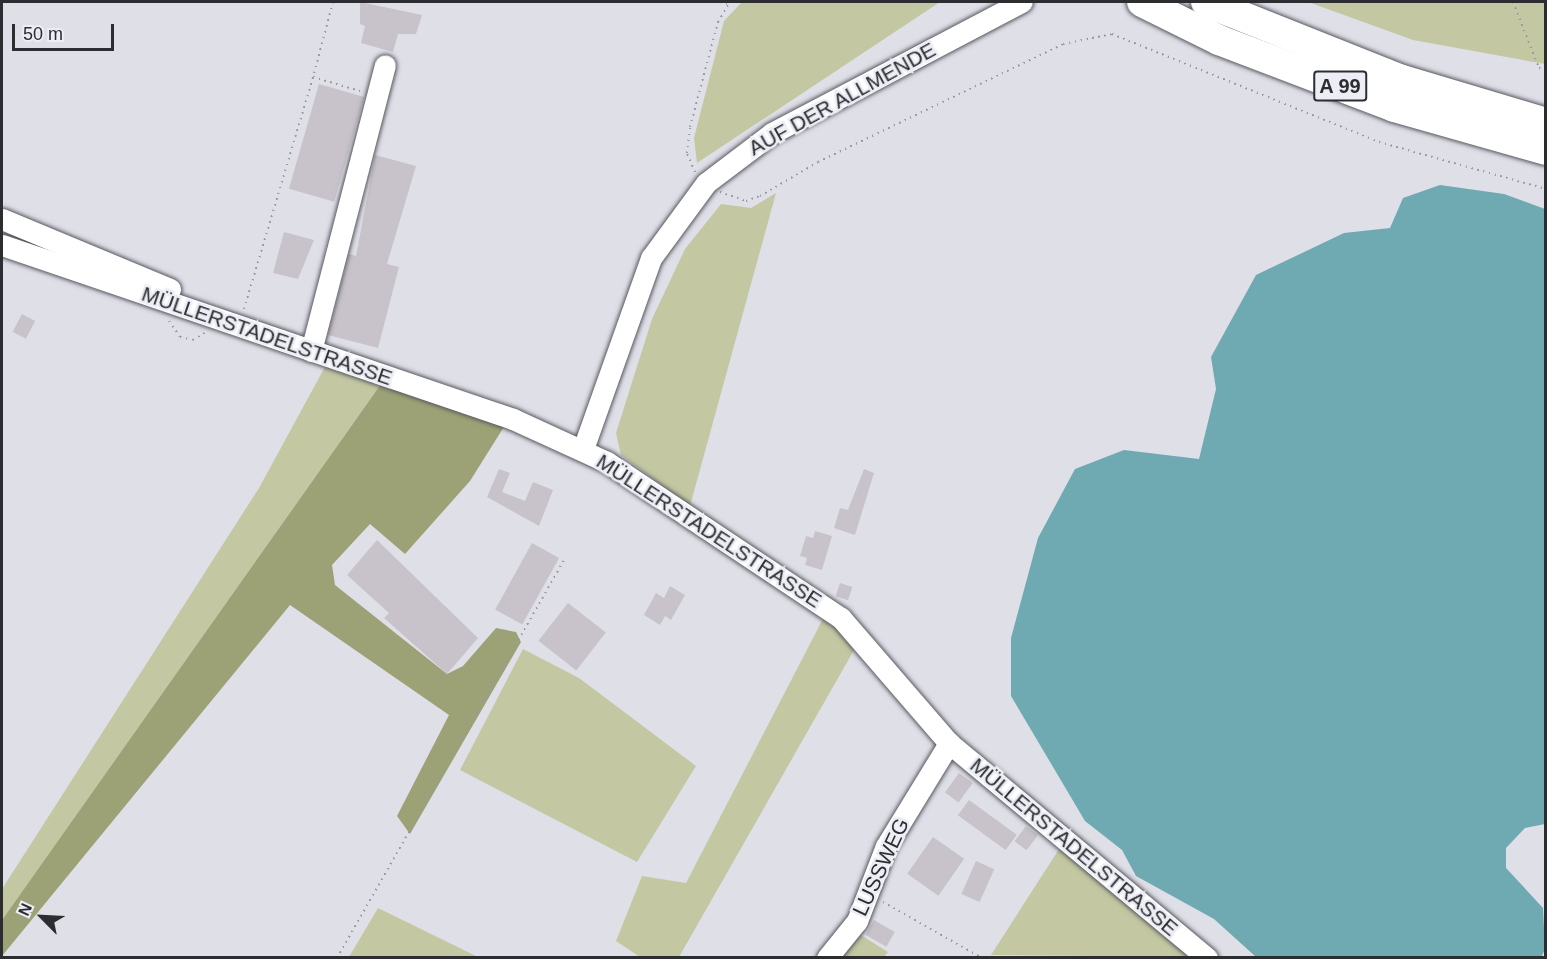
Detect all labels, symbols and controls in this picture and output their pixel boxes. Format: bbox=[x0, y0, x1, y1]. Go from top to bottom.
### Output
scale bar bbox=[15, 12, 117, 50]
text: 50 m bbox=[23, 24, 63, 44]
street label: AUF DER ALLMENDE bbox=[744, 37, 940, 161]
road number: A 99 bbox=[1312, 69, 1368, 103]
street label: MÜLLERSTADELSTRASSE bbox=[138, 281, 396, 391]
street label: MÜLLERSTADELSTRASSE bbox=[592, 449, 826, 613]
street label: MÜLLERSTADELSTRASSE bbox=[965, 753, 1183, 941]
street label: LUSSWEG bbox=[847, 814, 915, 920]
north arrow bbox=[12, 887, 72, 947]
text: N bbox=[15, 901, 35, 918]

